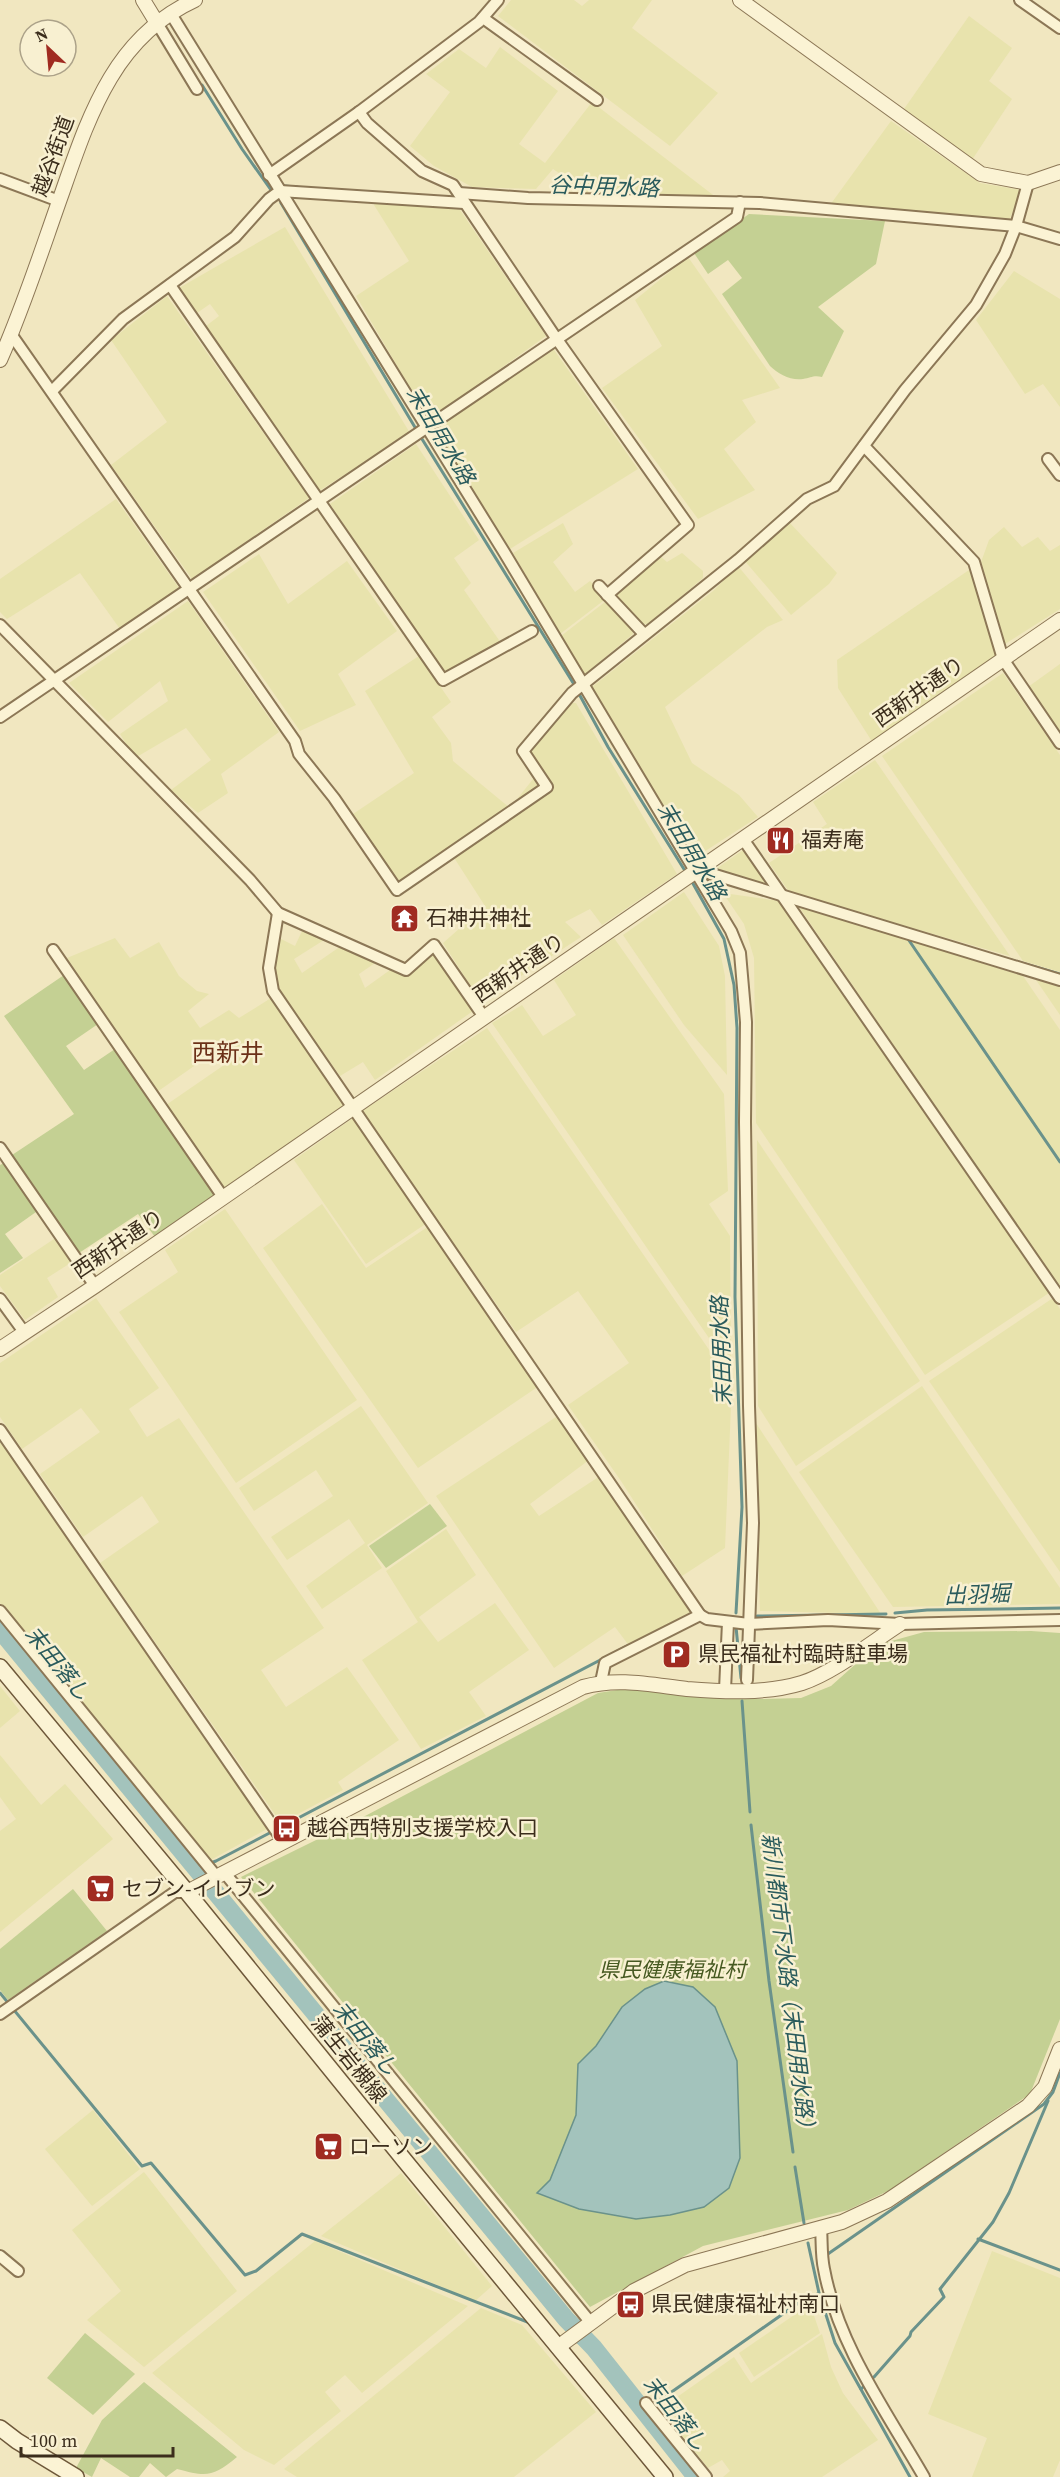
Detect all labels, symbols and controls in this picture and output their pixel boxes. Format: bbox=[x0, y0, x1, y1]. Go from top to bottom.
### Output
north arrow bbox=[18, 18, 78, 78]
text: N bbox=[31, 22, 52, 47]
street label: 越谷街道 bbox=[25, 111, 81, 200]
water label: 谷中用水路 bbox=[549, 169, 661, 203]
water label: 末田用水路 bbox=[400, 380, 483, 492]
street label: 西新井通り bbox=[867, 650, 970, 734]
water label: 末田用水路 bbox=[651, 796, 734, 908]
restaurant icon: 福寿庵 bbox=[764, 824, 796, 856]
place label: 福寿庵 bbox=[801, 825, 864, 854]
temple icon: 石神井神社 bbox=[389, 902, 421, 934]
place label: 石神井神社 bbox=[426, 903, 531, 932]
street label: 西新井通り bbox=[467, 926, 570, 1009]
district label: 西新井 bbox=[192, 1036, 264, 1069]
street label: 西新井通り bbox=[66, 1202, 169, 1285]
water label: 末田用水路 bbox=[704, 1294, 738, 1406]
water label: 出羽堀 bbox=[943, 1578, 1013, 1610]
water label: 末田落し bbox=[19, 1619, 97, 1707]
parking icon: 県民福祉村臨時駐車場 bbox=[661, 1638, 693, 1670]
place label: 県民福祉村臨時駐車場 bbox=[698, 1639, 908, 1668]
bus stop icon: 越谷西特別支援学校入口 bbox=[270, 1812, 302, 1844]
place label: 越谷西特別支援学校入口 bbox=[307, 1813, 538, 1842]
water label: 新川都市下水路（末田用水路） bbox=[755, 1831, 823, 2141]
supermarket icon: セブン-イレブン bbox=[85, 1873, 117, 1905]
place label: セブン-イレブン bbox=[122, 1874, 276, 1903]
park label: 県民健康福祉村 bbox=[599, 1955, 748, 1984]
water label: 末田落し bbox=[327, 1994, 405, 2082]
street label: 蒲生岩槻線 bbox=[305, 2009, 394, 2109]
supermarket icon: ローソン bbox=[312, 2131, 344, 2163]
place label: ローソン bbox=[349, 2132, 433, 2161]
bus stop icon: 県民健康福祉村南口 bbox=[614, 2288, 646, 2320]
place label: 県民健康福祉村南口 bbox=[651, 2289, 840, 2318]
water label: 末田落し bbox=[637, 2369, 715, 2457]
scale bar bbox=[21, 2420, 172, 2458]
text: 100 m bbox=[30, 2428, 77, 2453]

